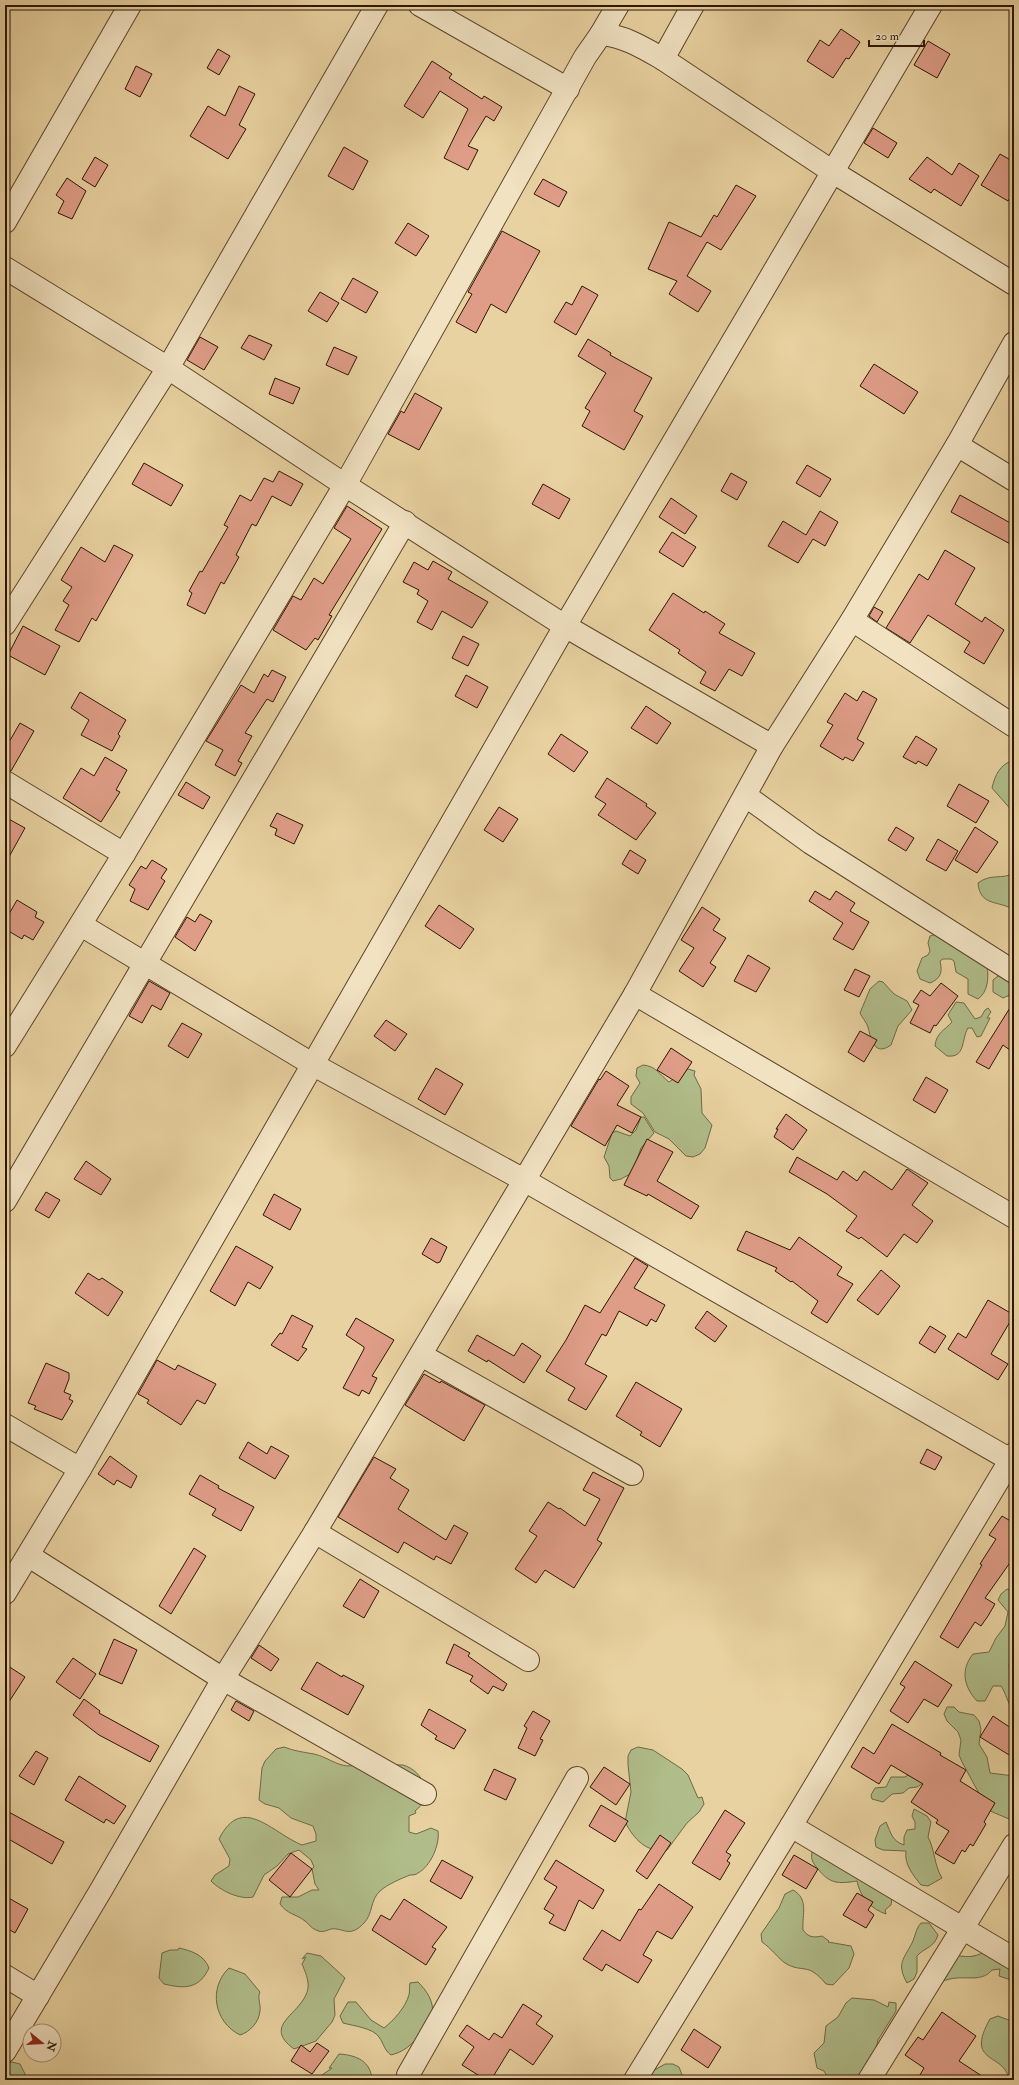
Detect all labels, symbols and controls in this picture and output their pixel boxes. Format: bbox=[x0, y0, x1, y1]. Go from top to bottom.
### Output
scale bar bbox=[869, 22, 924, 48]
text: 20 m bbox=[875, 29, 900, 44]
north arrow bbox=[22, 2023, 62, 2063]
text: N bbox=[43, 2038, 59, 2054]

